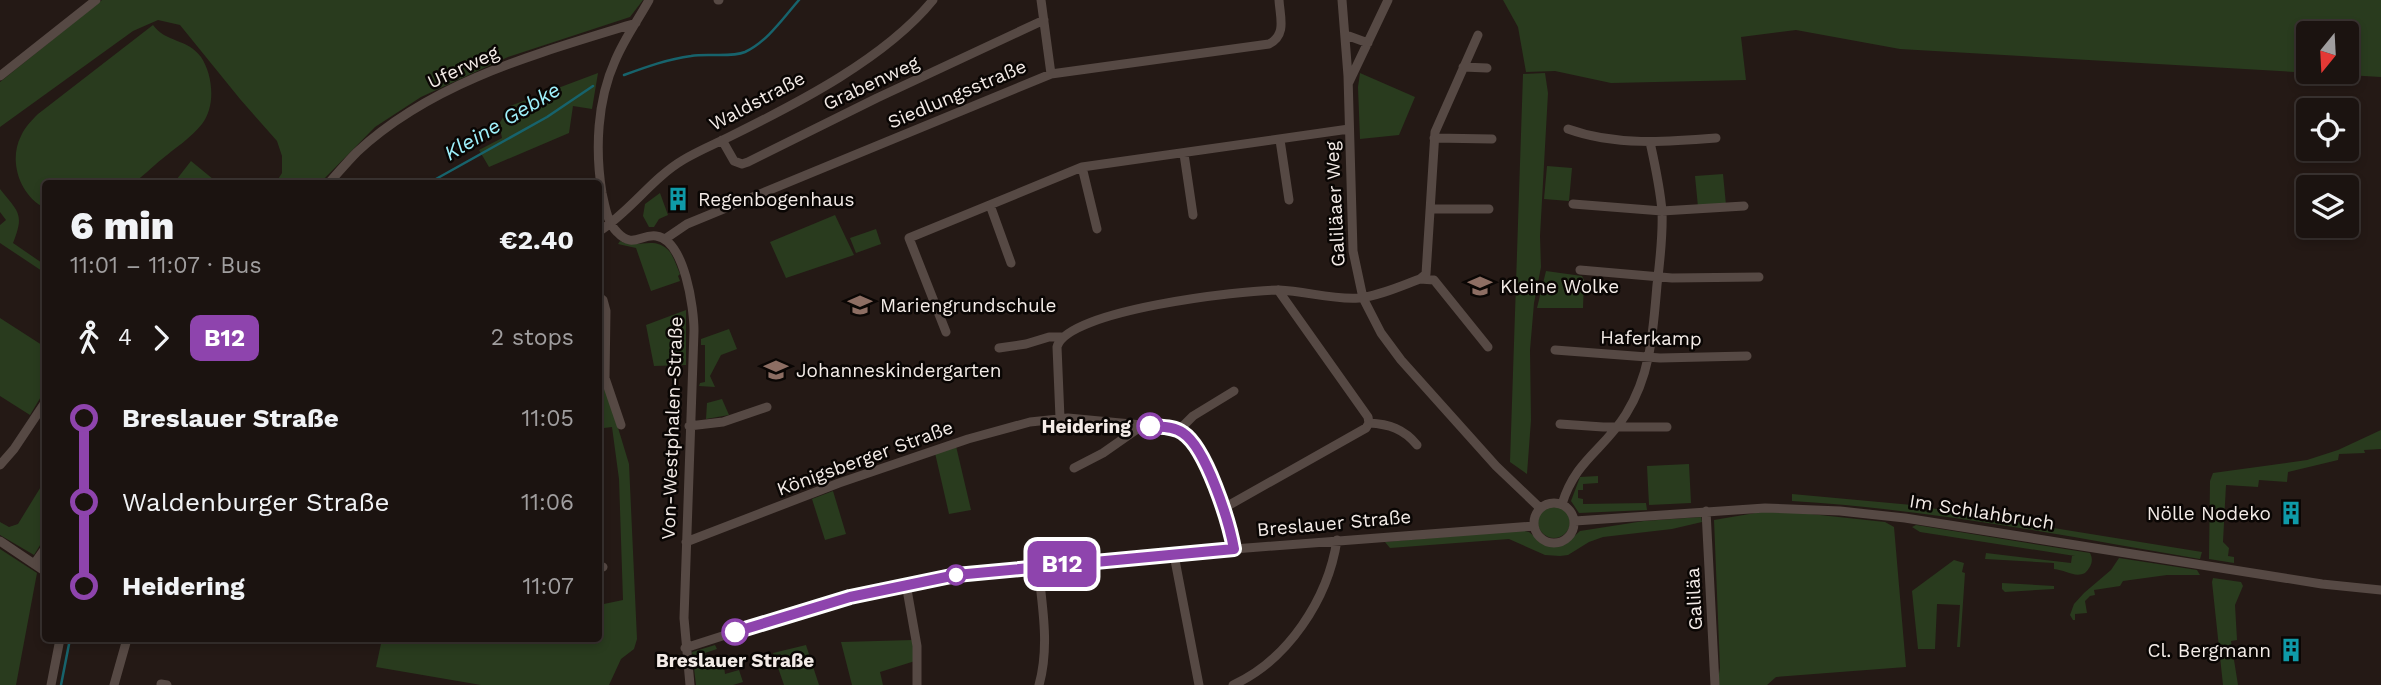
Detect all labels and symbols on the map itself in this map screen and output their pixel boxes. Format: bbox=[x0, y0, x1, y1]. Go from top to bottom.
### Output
north arrow bbox=[2296, 21, 2359, 84]
street label: Uferweg bbox=[424, 40, 503, 93]
street label: Grabenweg bbox=[819, 50, 923, 115]
street label: Siedlungsstraße bbox=[884, 54, 1030, 134]
street label: Waldstraße bbox=[705, 66, 809, 136]
water label: Kleine Gebke bbox=[439, 76, 565, 166]
street label: Galiläaer Weg bbox=[1320, 140, 1350, 267]
building icon: Regenbogenhaus bbox=[664, 185, 692, 213]
place label: Regenbogenhaus bbox=[698, 188, 855, 211]
school or university icon: Kleine Wolke bbox=[1466, 272, 1494, 300]
place label: Kleine Wolke bbox=[1500, 275, 1619, 298]
school or university icon: Mariengrundschule bbox=[846, 291, 874, 319]
place label: Mariengrundschule bbox=[880, 294, 1057, 317]
street label: Von-Westphalen-Straße bbox=[657, 316, 687, 540]
street label: Haferkamp bbox=[1600, 326, 1702, 350]
school or university icon: Johanneskindergarten bbox=[762, 356, 790, 384]
place label: Johanneskindergarten bbox=[796, 359, 1002, 382]
marker: Heidering bbox=[1137, 413, 1163, 439]
street label: Königsberger Straße bbox=[774, 415, 956, 501]
place label: Heidering bbox=[1041, 415, 1131, 438]
street label: Im Schlahbruch bbox=[1908, 489, 2056, 535]
building icon: Nölle Nodeko bbox=[2277, 499, 2305, 527]
place label: Nölle Nodeko bbox=[2147, 502, 2271, 525]
street label: Breslauer Straße bbox=[1256, 505, 1412, 541]
line badge: B12 bbox=[1022, 541, 1102, 587]
unlabelled marker bbox=[946, 565, 966, 585]
street label: Galiläa bbox=[1681, 567, 1707, 631]
marker: Breslauer Straße bbox=[722, 619, 748, 645]
building icon: Cl. Bergmann bbox=[2277, 636, 2305, 664]
place label: Cl. Bergmann bbox=[2147, 639, 2271, 662]
place label: Breslauer Straße bbox=[656, 649, 814, 672]

